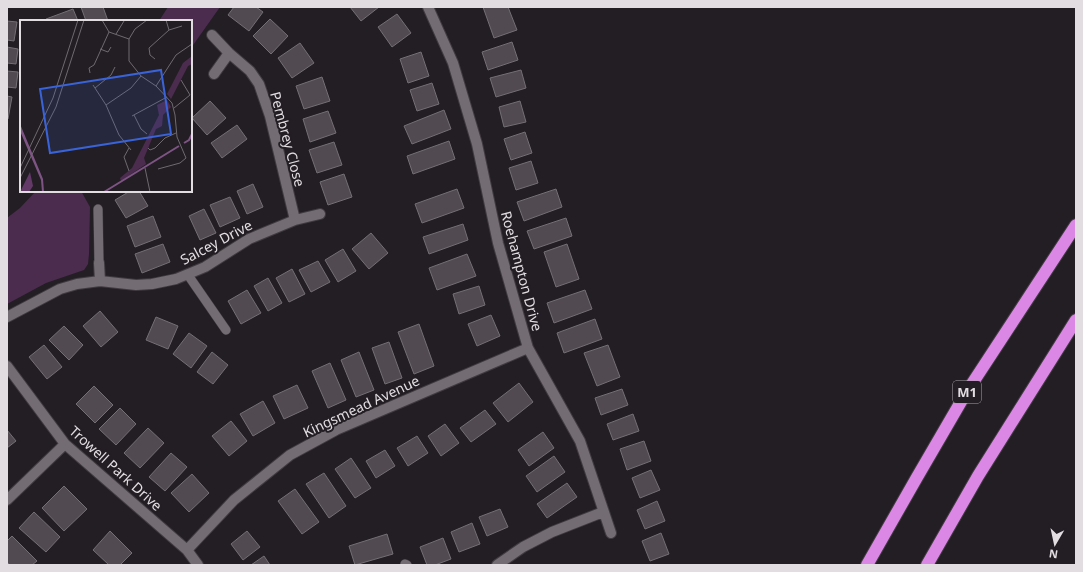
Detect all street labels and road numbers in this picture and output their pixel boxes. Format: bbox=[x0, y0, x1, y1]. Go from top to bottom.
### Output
street label: Pembrey Close bbox=[266, 89, 310, 189]
street label: Roehampton Drive bbox=[497, 209, 547, 333]
street label: Salcey Drive bbox=[177, 215, 255, 269]
street label: Kingsmead Avenue bbox=[300, 371, 422, 441]
road number: M1 bbox=[953, 381, 981, 403]
street label: Trowell Park Drive bbox=[66, 421, 166, 515]

